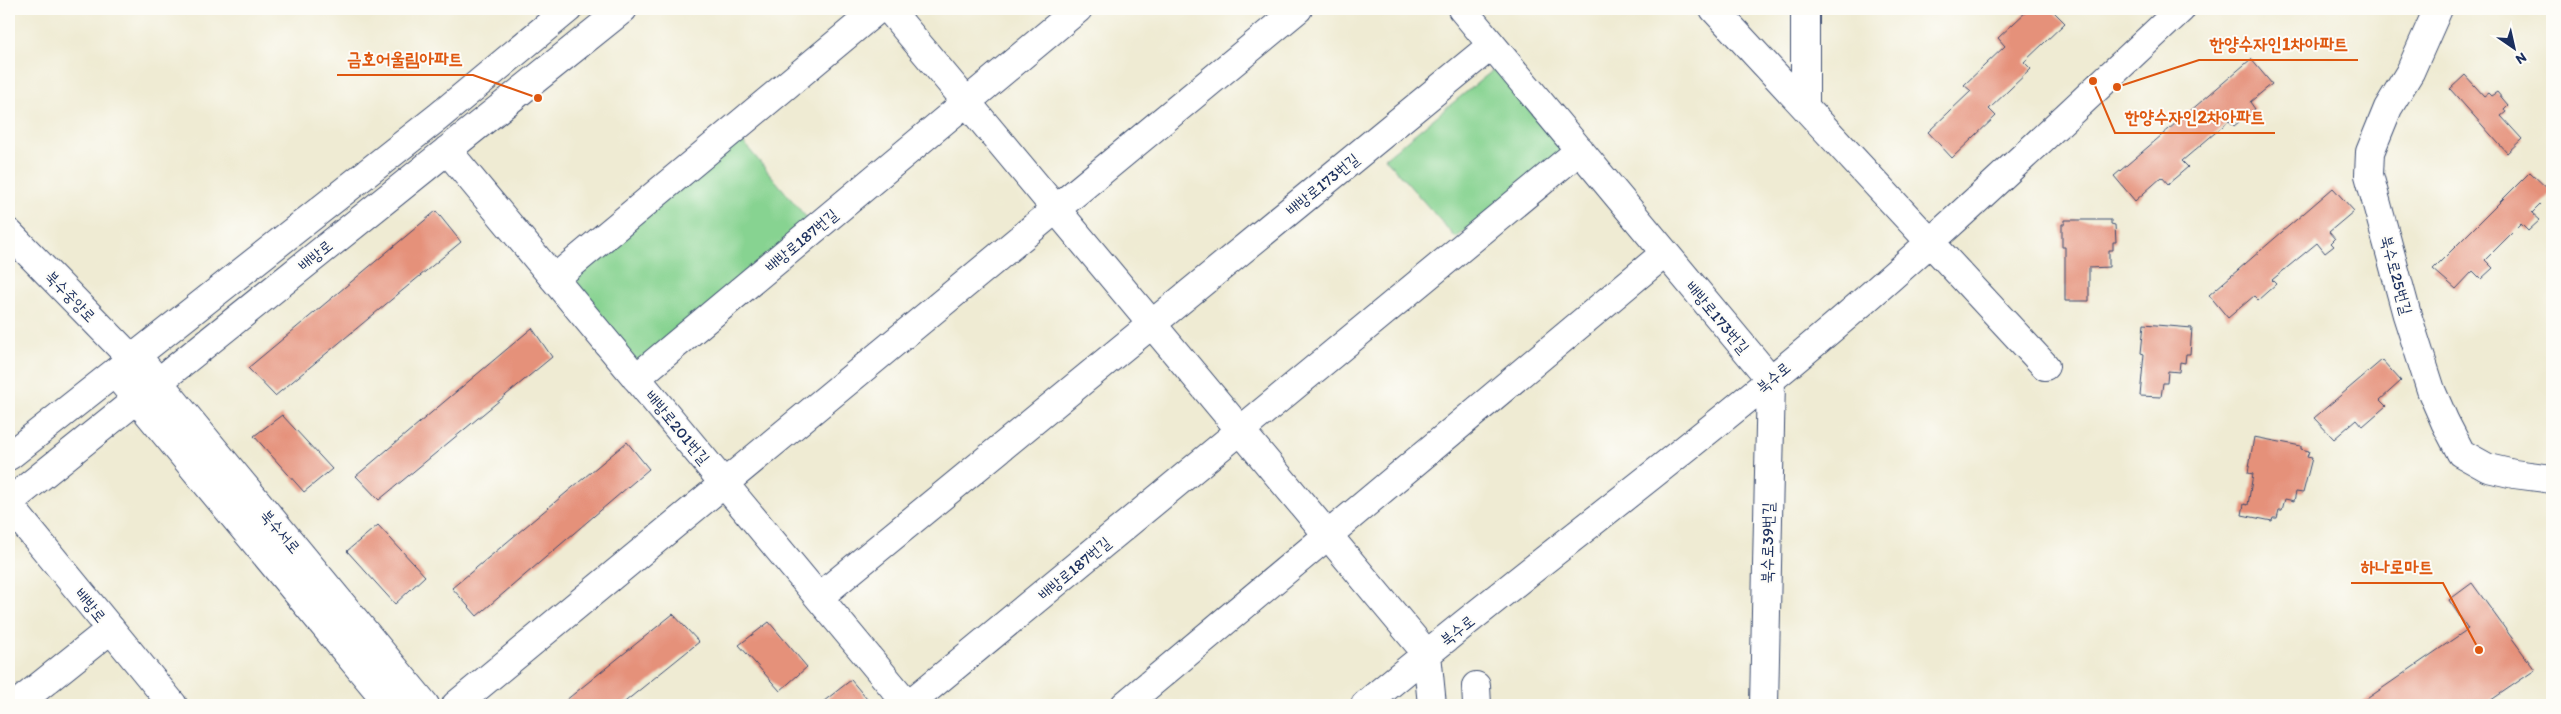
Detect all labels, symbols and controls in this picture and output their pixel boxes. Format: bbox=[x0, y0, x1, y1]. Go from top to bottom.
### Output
north arrow bbox=[2488, 22, 2538, 72]
callout: 한양수자인1차아파트 bbox=[2199, 27, 2358, 60]
text: 한양수자인1차아파트 bbox=[2209, 33, 2348, 55]
callout: 금호어울림아파트 bbox=[337, 42, 473, 75]
text: 금호어울림아파트 bbox=[347, 48, 463, 70]
text: N bbox=[2512, 49, 2530, 68]
callout: 한양수자인2차아파트 bbox=[2115, 100, 2275, 133]
text: 한양수자인2차아파트 bbox=[2124, 106, 2265, 128]
street label: 배방로173번길 bbox=[1282, 149, 1363, 220]
street label: 배방로187번길 bbox=[761, 205, 841, 276]
street label: 북수로25번길 bbox=[2377, 233, 2416, 317]
street label: 배방로 bbox=[294, 236, 336, 275]
street label: 북수중앙로 bbox=[41, 267, 100, 326]
street label: 배방로173번길 bbox=[1682, 277, 1753, 357]
street label: 북수로 bbox=[1752, 358, 1794, 397]
street label: 배방로201번길 bbox=[641, 387, 714, 468]
street label: 북수로39번길 bbox=[1757, 502, 1778, 584]
street label: 북수서로 bbox=[257, 505, 304, 557]
street label: 배방로187번길 bbox=[1034, 533, 1114, 604]
callout: 하나로마트 bbox=[2351, 550, 2443, 583]
text: 하나로마트 bbox=[2361, 556, 2433, 578]
street label: 배방로 bbox=[71, 584, 110, 626]
street label: 북수로 bbox=[1436, 611, 1478, 650]

